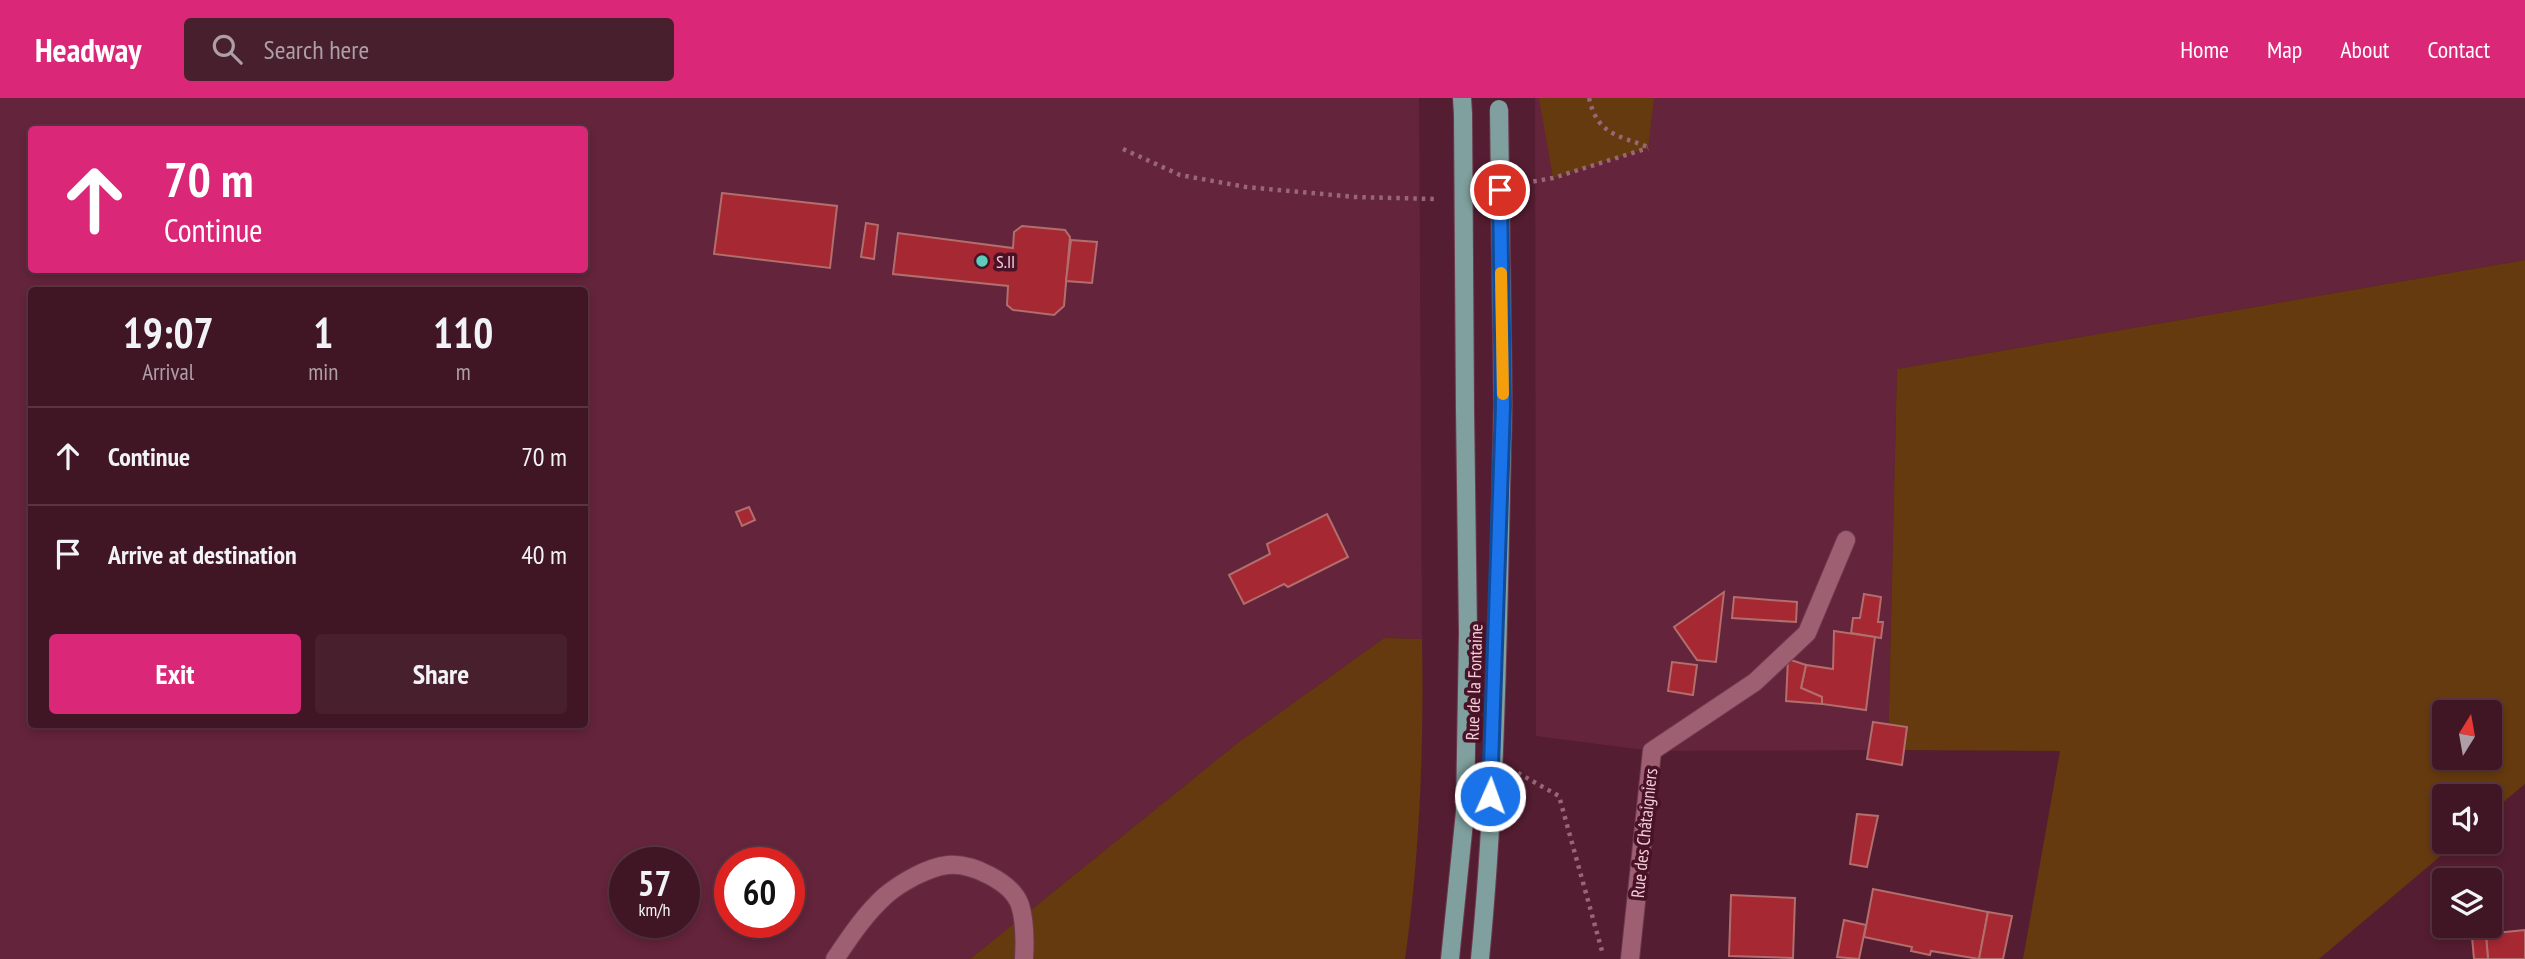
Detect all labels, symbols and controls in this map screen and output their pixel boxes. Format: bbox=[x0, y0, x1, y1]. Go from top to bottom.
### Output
search box bbox=[184, 18, 674, 81]
text: Headway bbox=[35, 28, 142, 71]
icon: search bbox=[208, 30, 246, 68]
text: Search here bbox=[264, 33, 369, 66]
text: Home bbox=[2180, 34, 2229, 65]
text: Map bbox=[2267, 34, 2302, 65]
text: About bbox=[2340, 34, 2389, 65]
text: Contact bbox=[2427, 34, 2490, 65]
text: 70 m bbox=[164, 147, 253, 211]
icon: ahead bbox=[49, 154, 140, 245]
pin bbox=[1470, 160, 1530, 220]
icon: arrive bbox=[1481, 171, 1519, 209]
text: Continue bbox=[164, 209, 263, 251]
place label: S.II bbox=[996, 250, 1015, 273]
marker: S.II bbox=[974, 253, 990, 269]
text: 19:07 bbox=[123, 305, 214, 360]
text: 1 bbox=[313, 305, 333, 360]
text: 110 bbox=[433, 305, 493, 360]
text: Arrival bbox=[142, 357, 194, 386]
text: min bbox=[308, 357, 338, 386]
text: m bbox=[456, 357, 471, 386]
icon: ahead bbox=[49, 437, 87, 475]
text: Continue bbox=[108, 440, 190, 473]
text: 70 m bbox=[521, 440, 567, 473]
icon: arrive bbox=[49, 535, 87, 573]
text: Arrive at destination bbox=[108, 538, 297, 571]
text: 40 m bbox=[521, 538, 567, 571]
street label: Rue de la Fontaine bbox=[1460, 623, 1488, 741]
button: Exit bbox=[49, 634, 301, 714]
button: Share bbox=[315, 634, 567, 714]
north arrow bbox=[2432, 700, 2502, 770]
map controls bbox=[2432, 700, 2502, 938]
position arrow bbox=[1453, 759, 1527, 833]
street label: Rue des Châtaigniers bbox=[1626, 767, 1662, 899]
button: sound bbox=[2432, 784, 2502, 854]
speed limit sign: 60 bbox=[714, 847, 805, 938]
text: 57 bbox=[638, 860, 671, 906]
button: layers bbox=[2432, 868, 2502, 938]
text: km/h bbox=[639, 898, 670, 921]

